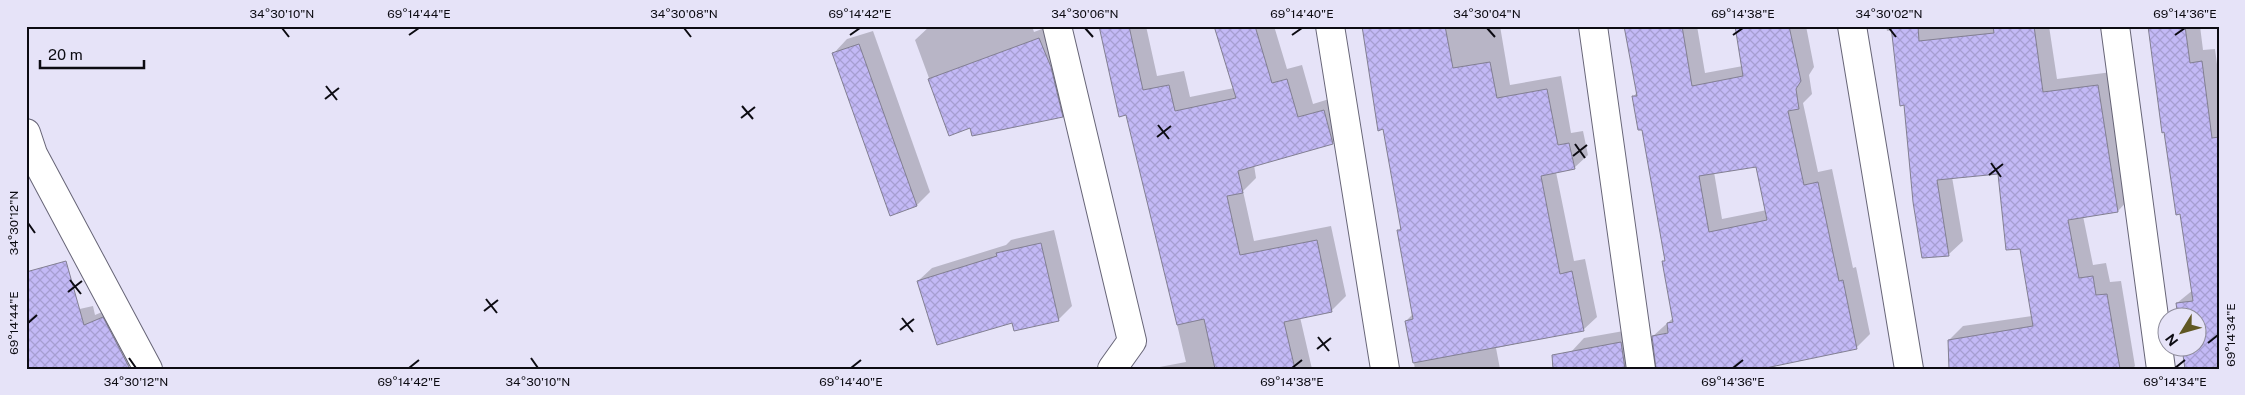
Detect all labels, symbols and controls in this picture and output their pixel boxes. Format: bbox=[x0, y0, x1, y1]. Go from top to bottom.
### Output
text: 34°30'10"N bbox=[250, 7, 314, 21]
text: 69°14'44"E bbox=[387, 7, 451, 21]
text: 34°30'08"N bbox=[650, 7, 718, 21]
text: 69°14'42"E bbox=[828, 7, 892, 21]
text: 34°30'06"N bbox=[1051, 7, 1119, 21]
text: 69°14'40"E bbox=[1270, 7, 1334, 21]
text: 34°30'04"N bbox=[1453, 7, 1521, 21]
text: 69°14'38"E bbox=[1711, 7, 1775, 21]
text: 34°30'02"N bbox=[1855, 7, 1923, 21]
text: 69°14'36"E bbox=[2153, 7, 2217, 21]
scale bar bbox=[40, 38, 144, 70]
text: 20 m bbox=[48, 46, 83, 63]
text: 34°30'12"N bbox=[7, 191, 21, 255]
text: 69°14'44"E bbox=[7, 291, 21, 355]
text: 69°14'34"E bbox=[2224, 303, 2238, 367]
north arrow bbox=[2158, 308, 2208, 358]
text: N bbox=[2162, 331, 2181, 349]
text: 34°30'12"N bbox=[104, 375, 168, 389]
text: 69°14'42"E bbox=[377, 375, 441, 389]
text: 34°30'10"N bbox=[506, 375, 570, 389]
text: 69°14'40"E bbox=[819, 375, 883, 389]
text: 69°14'38"E bbox=[1260, 375, 1324, 389]
text: 69°14'36"E bbox=[1701, 375, 1765, 389]
text: 69°14'34"E bbox=[2143, 375, 2207, 389]

